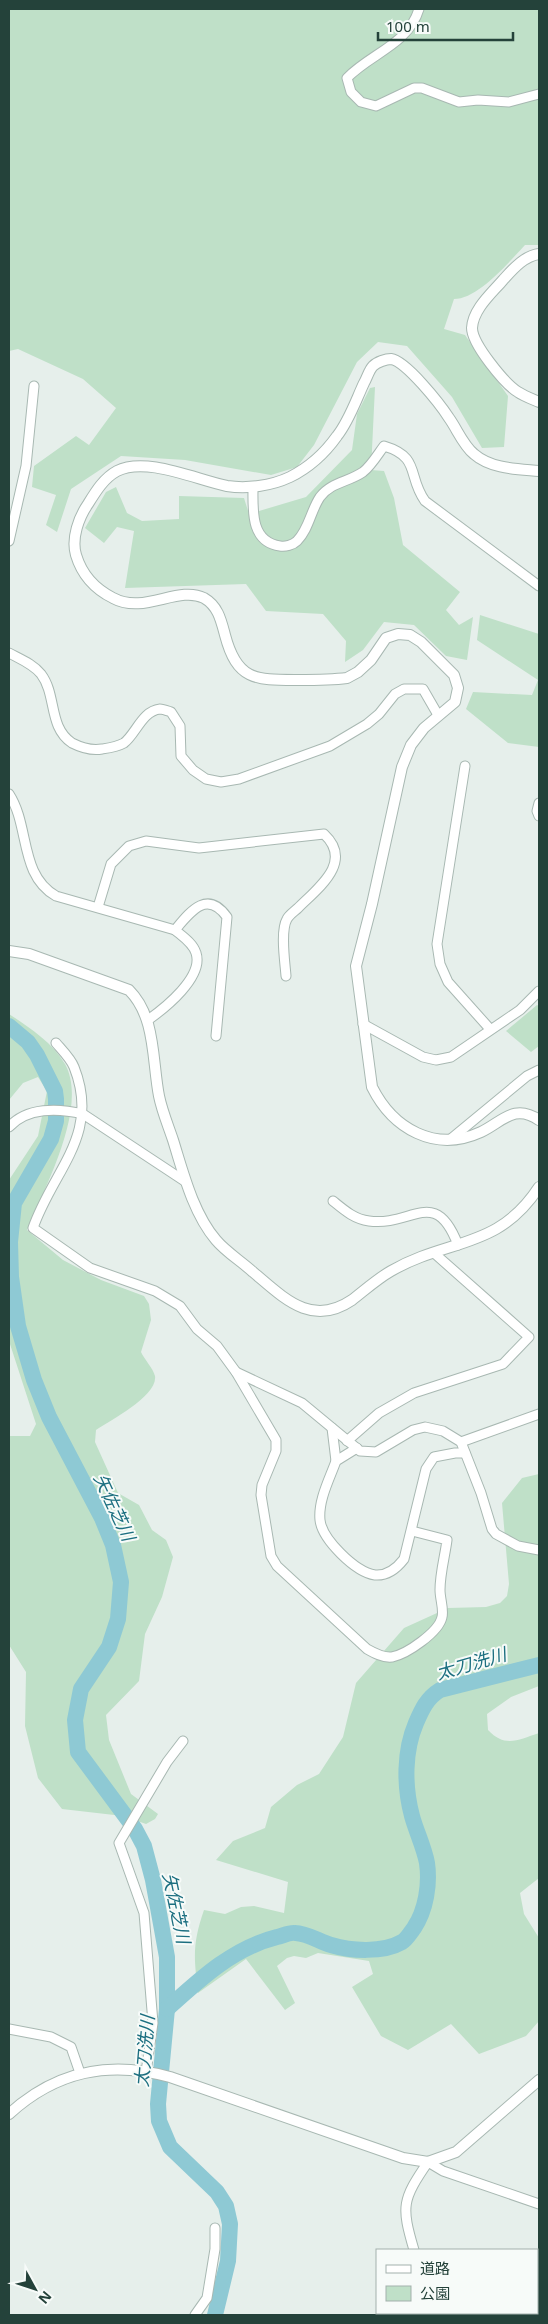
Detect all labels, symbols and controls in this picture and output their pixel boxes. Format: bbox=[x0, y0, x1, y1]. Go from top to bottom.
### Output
scale bar bbox=[378, 10, 513, 42]
text: 100 m bbox=[386, 16, 430, 36]
water label: 矢佐芝川 bbox=[89, 1469, 142, 1547]
water label: 太刀洗川 bbox=[433, 1641, 511, 1684]
water label: 矢佐芝川 bbox=[158, 1870, 197, 1948]
water label: 太刀洗川 bbox=[129, 2012, 159, 2088]
legend bbox=[376, 2249, 538, 2314]
text: 道路 bbox=[420, 2258, 450, 2278]
north arrow bbox=[10, 2264, 60, 2314]
text: 公園 bbox=[420, 2283, 450, 2303]
text: N bbox=[34, 2287, 56, 2308]

